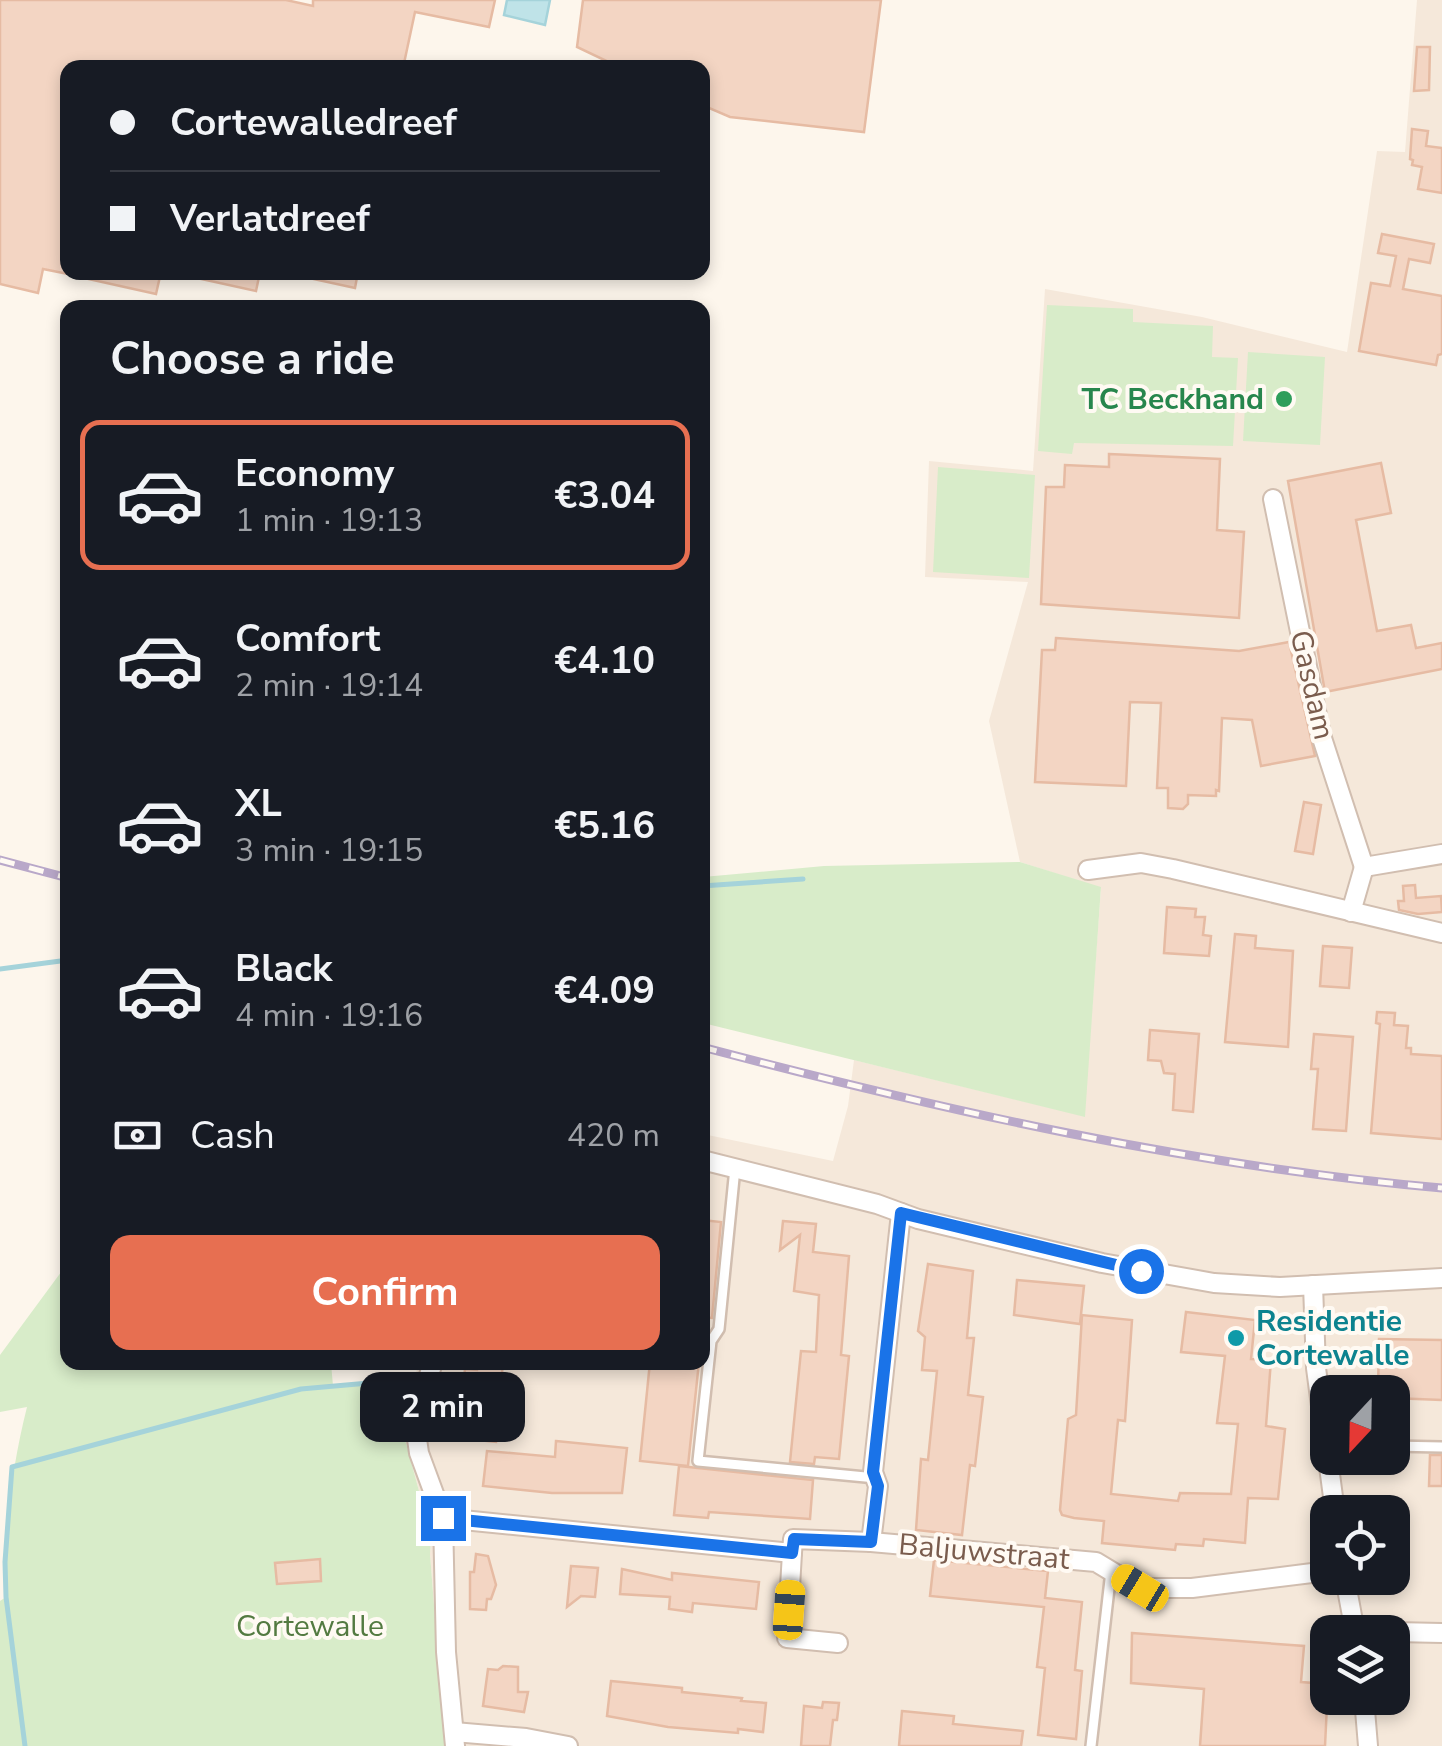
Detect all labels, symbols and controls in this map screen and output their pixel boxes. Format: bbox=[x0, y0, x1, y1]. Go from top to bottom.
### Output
text: Cortewalledreef bbox=[170, 97, 457, 148]
text: Verlatdreef bbox=[170, 193, 370, 244]
text: Choose a ride bbox=[110, 329, 395, 390]
place label: TC Beckhand bbox=[1082, 379, 1264, 420]
marker: TC Beckhand bbox=[1273, 388, 1295, 410]
text: Economy bbox=[235, 448, 394, 499]
icon: car bbox=[115, 450, 205, 540]
text: €3.04 bbox=[554, 470, 655, 521]
text: 1 min · 19:13 bbox=[235, 499, 423, 542]
text: Comfort bbox=[235, 613, 380, 664]
icon: car bbox=[115, 615, 205, 705]
street label: Gasdam bbox=[1280, 626, 1344, 744]
text: €4.10 bbox=[554, 635, 655, 686]
text: 2 min · 19:14 bbox=[235, 664, 423, 707]
text: XL bbox=[235, 778, 282, 829]
icon: car bbox=[115, 780, 205, 870]
text: €5.16 bbox=[554, 800, 655, 851]
text: 3 min · 19:15 bbox=[235, 829, 423, 872]
text: Black bbox=[235, 943, 332, 994]
icon: car bbox=[115, 945, 205, 1035]
text: €4.09 bbox=[554, 965, 655, 1016]
text: 4 min · 19:16 bbox=[235, 994, 423, 1037]
icon: cash bbox=[110, 1108, 165, 1163]
text: Cash bbox=[190, 1110, 275, 1161]
text: 420 m bbox=[567, 1114, 660, 1157]
button: Confirm bbox=[110, 1235, 660, 1350]
route start bbox=[1119, 1249, 1164, 1294]
place label: Residentie Cortewalle bbox=[1256, 1301, 1410, 1376]
marker: Residentie Cortewalle bbox=[1225, 1327, 1247, 1349]
callout: 2 min bbox=[360, 1373, 526, 1443]
north arrow bbox=[1310, 1375, 1410, 1475]
map controls bbox=[1310, 1375, 1410, 1715]
text: 2 min bbox=[401, 1385, 484, 1428]
button: locate bbox=[1310, 1495, 1410, 1595]
route end bbox=[421, 1496, 466, 1541]
street label: Baljuwstraat bbox=[897, 1524, 1072, 1580]
car bbox=[1107, 1560, 1173, 1616]
car bbox=[772, 1579, 806, 1641]
park label: Cortewalle bbox=[236, 1606, 384, 1647]
button: layers bbox=[1310, 1615, 1410, 1715]

